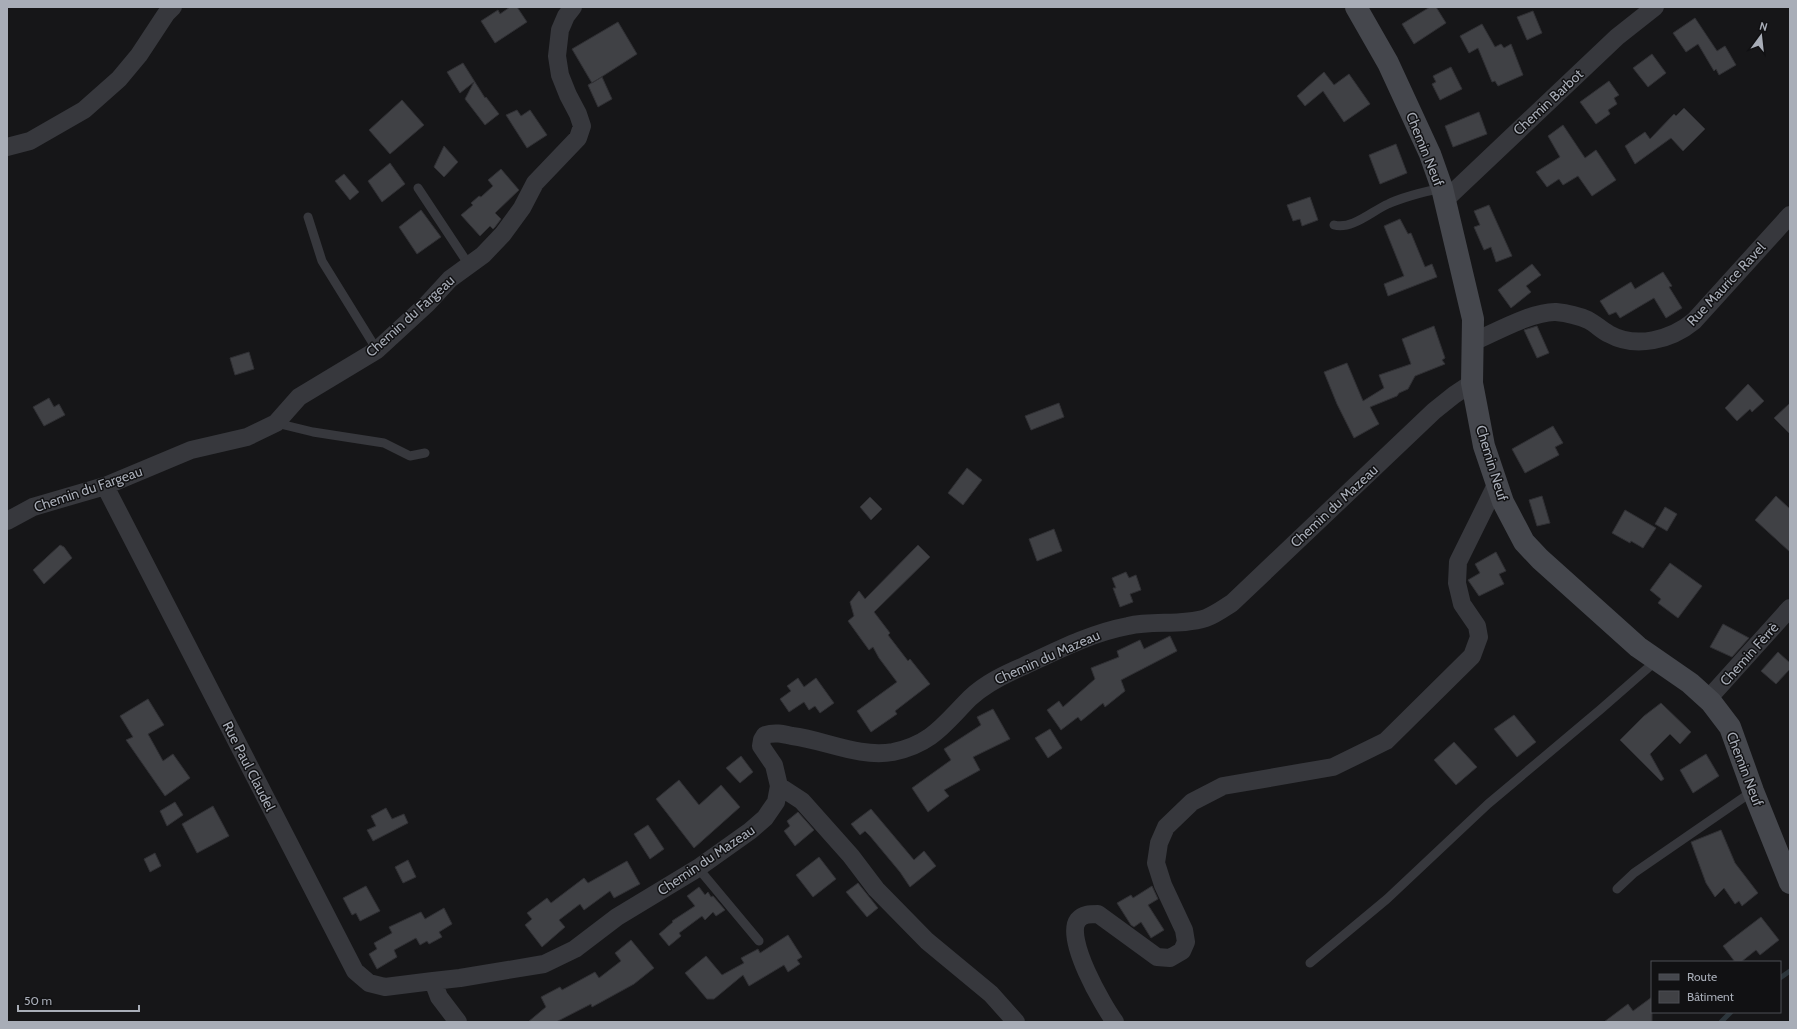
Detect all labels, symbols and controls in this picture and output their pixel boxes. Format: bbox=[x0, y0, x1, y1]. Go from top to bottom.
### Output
north arrow bbox=[1741, 16, 1781, 56]
text: N bbox=[1758, 19, 1769, 34]
street label: Chemin Barbot bbox=[1509, 65, 1587, 139]
street label: Chemin Neuf bbox=[1402, 109, 1448, 189]
street label: Rue Maurice Ravel bbox=[1683, 238, 1770, 329]
street label: Chemin du Fargeau bbox=[362, 271, 458, 361]
street label: Chemin Neuf bbox=[1472, 423, 1512, 503]
street label: Chemin du Mazeau bbox=[1286, 461, 1382, 551]
street label: Chemin du Fargeau bbox=[31, 462, 145, 516]
street label: Chemin Fèrrè bbox=[1716, 619, 1782, 689]
street label: Chemin du Mazeau bbox=[991, 626, 1103, 688]
street label: Rue Paul Claudel bbox=[219, 718, 280, 815]
street label: Chemin Neuf bbox=[1723, 729, 1768, 809]
street label: Chemin du Mazeau bbox=[654, 821, 758, 899]
legend bbox=[1651, 961, 1781, 1013]
text: Route bbox=[1687, 969, 1717, 984]
scale bar bbox=[18, 987, 139, 1013]
text: Bâtiment bbox=[1687, 989, 1734, 1004]
text: 50 m bbox=[24, 993, 52, 1008]

